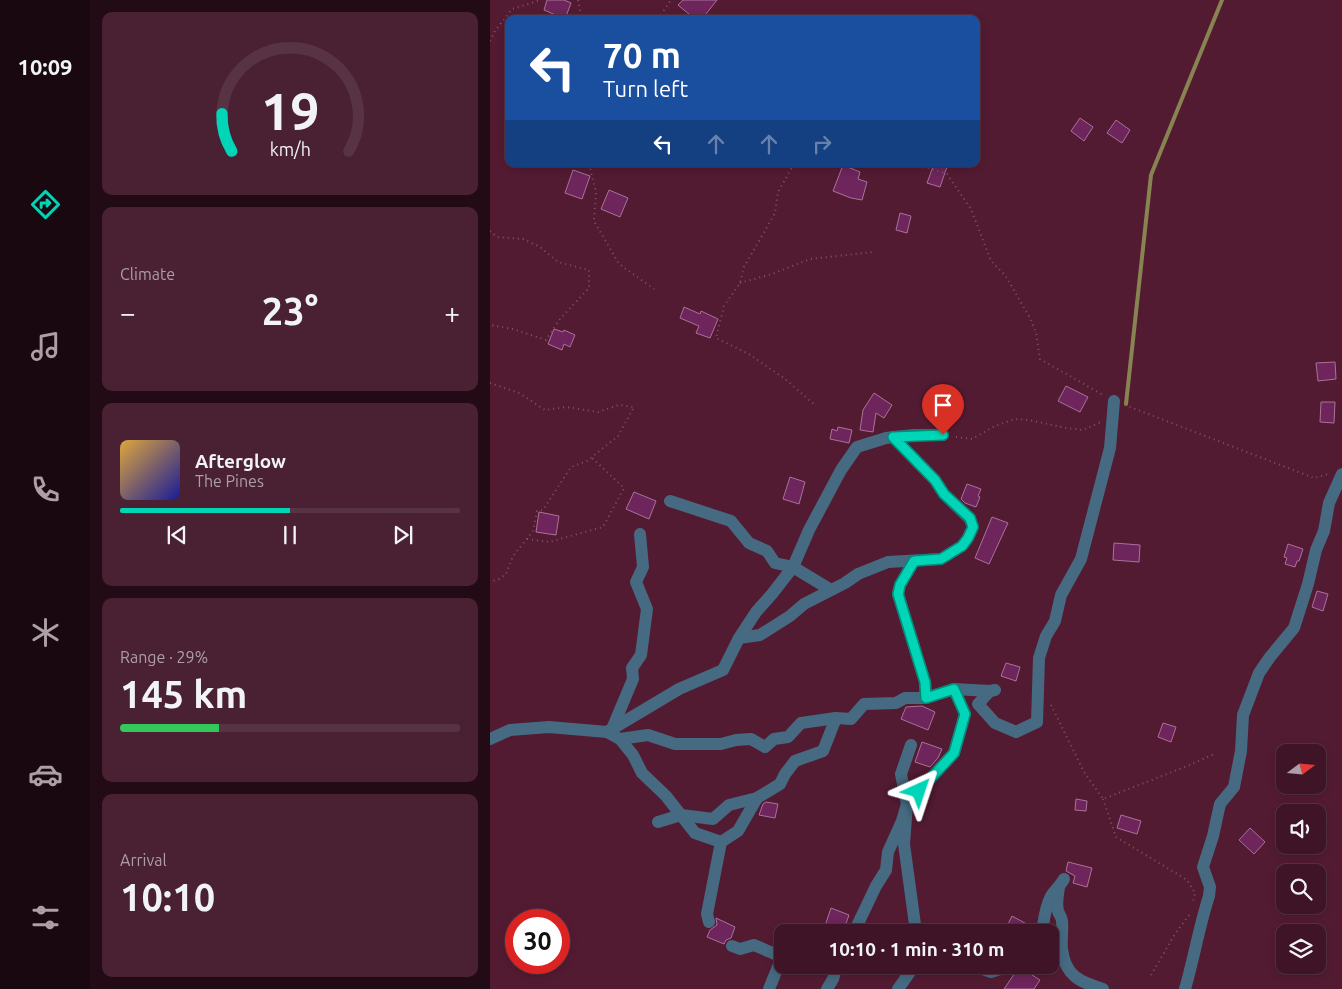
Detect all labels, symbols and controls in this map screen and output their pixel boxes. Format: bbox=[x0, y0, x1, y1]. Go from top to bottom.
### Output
icon: left bbox=[520, 35, 585, 100]
text: 70 m bbox=[603, 35, 681, 75]
text: 10:09 bbox=[17, 54, 73, 79]
text: Turn left bbox=[603, 76, 688, 101]
text: 19 bbox=[261, 82, 319, 140]
icon: left bbox=[649, 130, 677, 158]
icon: ahead bbox=[702, 130, 730, 158]
icon: ahead bbox=[755, 130, 783, 158]
icon: right bbox=[808, 130, 836, 158]
text: km/h bbox=[269, 139, 311, 159]
icon: directions bbox=[28, 187, 63, 222]
text: Climate bbox=[120, 265, 175, 283]
text: 23° bbox=[262, 290, 318, 332]
text: − bbox=[120, 297, 136, 328]
text: + bbox=[444, 297, 460, 328]
icon: music bbox=[28, 329, 63, 364]
pin bbox=[922, 384, 964, 435]
icon: arrive bbox=[929, 391, 957, 419]
text: Afterglow bbox=[195, 450, 286, 472]
icon: phone bbox=[28, 472, 63, 507]
text: The Pines bbox=[195, 472, 264, 490]
icon: previous bbox=[163, 521, 191, 549]
icon: pause bbox=[276, 521, 304, 549]
icon: next bbox=[389, 521, 417, 549]
icon: climate bbox=[28, 615, 63, 650]
text: Range · 29% bbox=[120, 648, 208, 666]
text: 145 km bbox=[120, 673, 247, 715]
north arrow bbox=[1276, 744, 1326, 794]
map controls bbox=[1276, 744, 1326, 974]
icon: car bbox=[28, 757, 63, 792]
position arrow bbox=[892, 764, 944, 816]
button: sound bbox=[1276, 804, 1326, 854]
text: Arrival bbox=[120, 851, 167, 869]
button: search bbox=[1276, 864, 1326, 914]
text: 10:10 bbox=[120, 876, 215, 918]
icon: filters bbox=[28, 900, 63, 935]
speed limit sign: 30 bbox=[505, 909, 570, 974]
button: layers bbox=[1276, 924, 1326, 974]
text: 10:10 · 1 min · 310 m bbox=[829, 938, 1004, 960]

